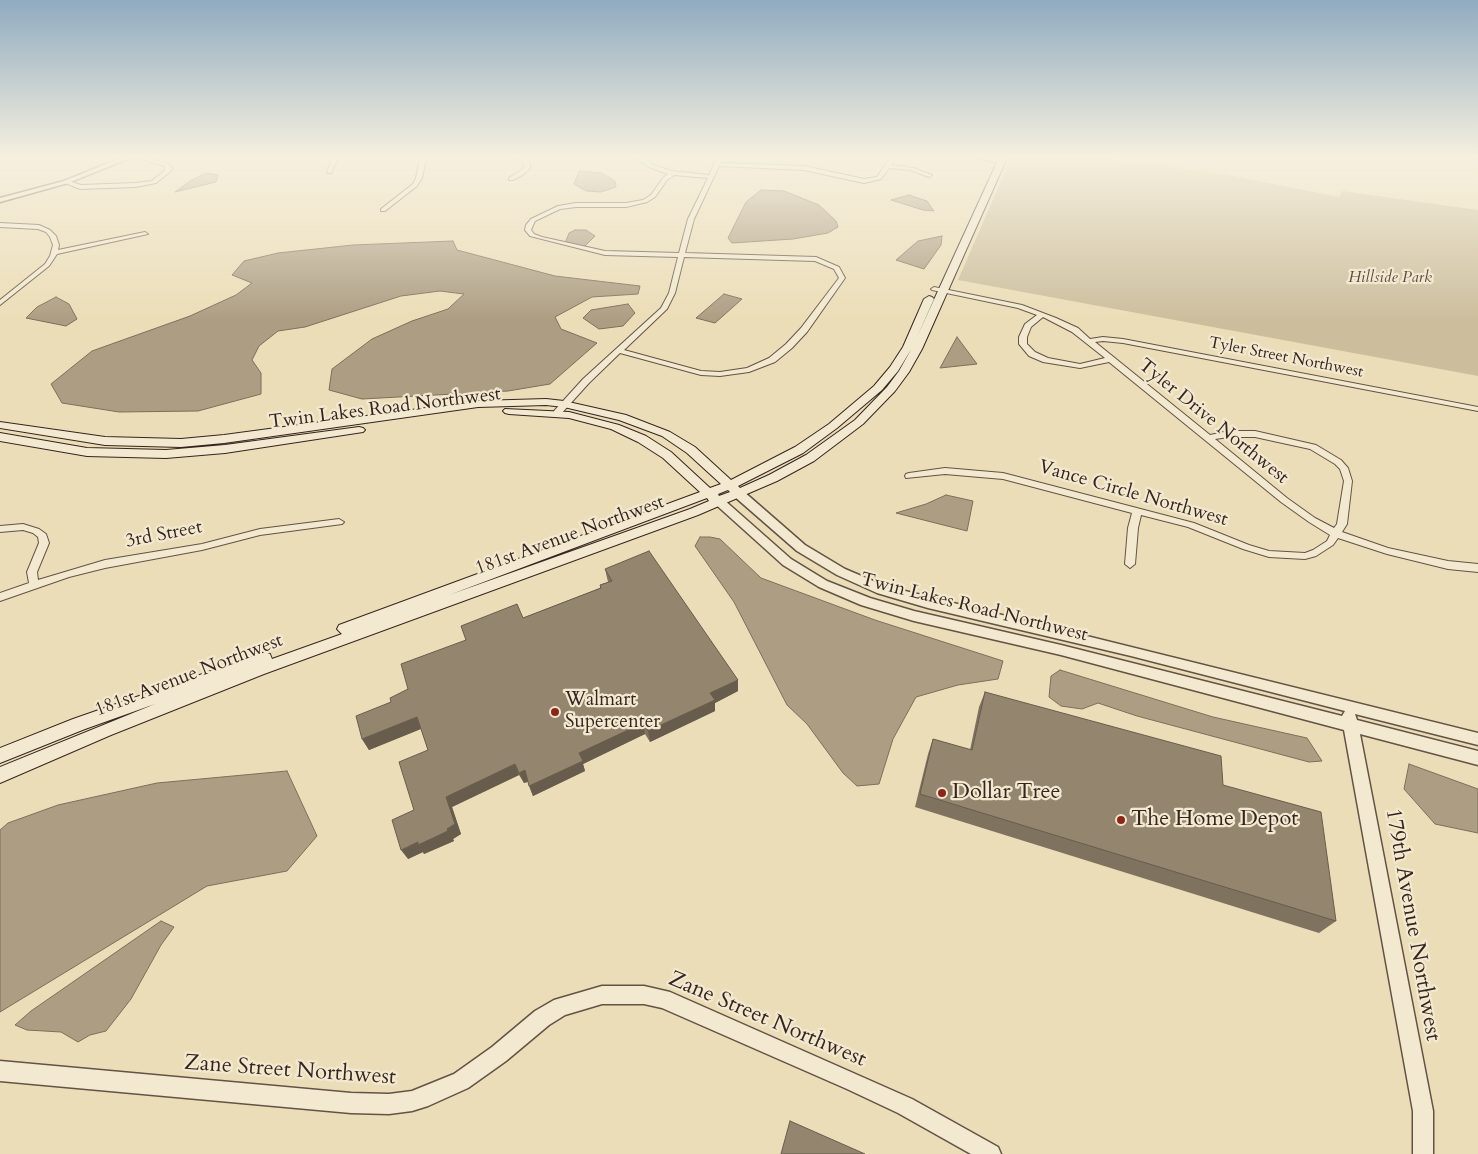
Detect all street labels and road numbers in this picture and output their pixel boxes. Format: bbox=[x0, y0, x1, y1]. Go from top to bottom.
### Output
street label: Tyler Street Northwest bbox=[1207, 334, 1365, 382]
street label: Tyler Drive Northwest bbox=[1133, 354, 1293, 490]
street label: Twin Lakes Road Northwest bbox=[268, 383, 502, 435]
street label: Vance Circle Northwest bbox=[1036, 456, 1230, 532]
street label: 181st Avenue Northwest bbox=[472, 491, 668, 581]
street label: 3rd Street bbox=[124, 516, 204, 554]
street label: Twin Lakes Road Northwest bbox=[858, 569, 1090, 647]
street label: 181st Avenue Northwest bbox=[92, 630, 286, 722]
street label: 179th Avenue Northwest bbox=[1379, 807, 1445, 1043]
street label: Zane Street Northwest bbox=[664, 966, 870, 1074]
street label: Zane Street Northwest bbox=[183, 1050, 397, 1092]

